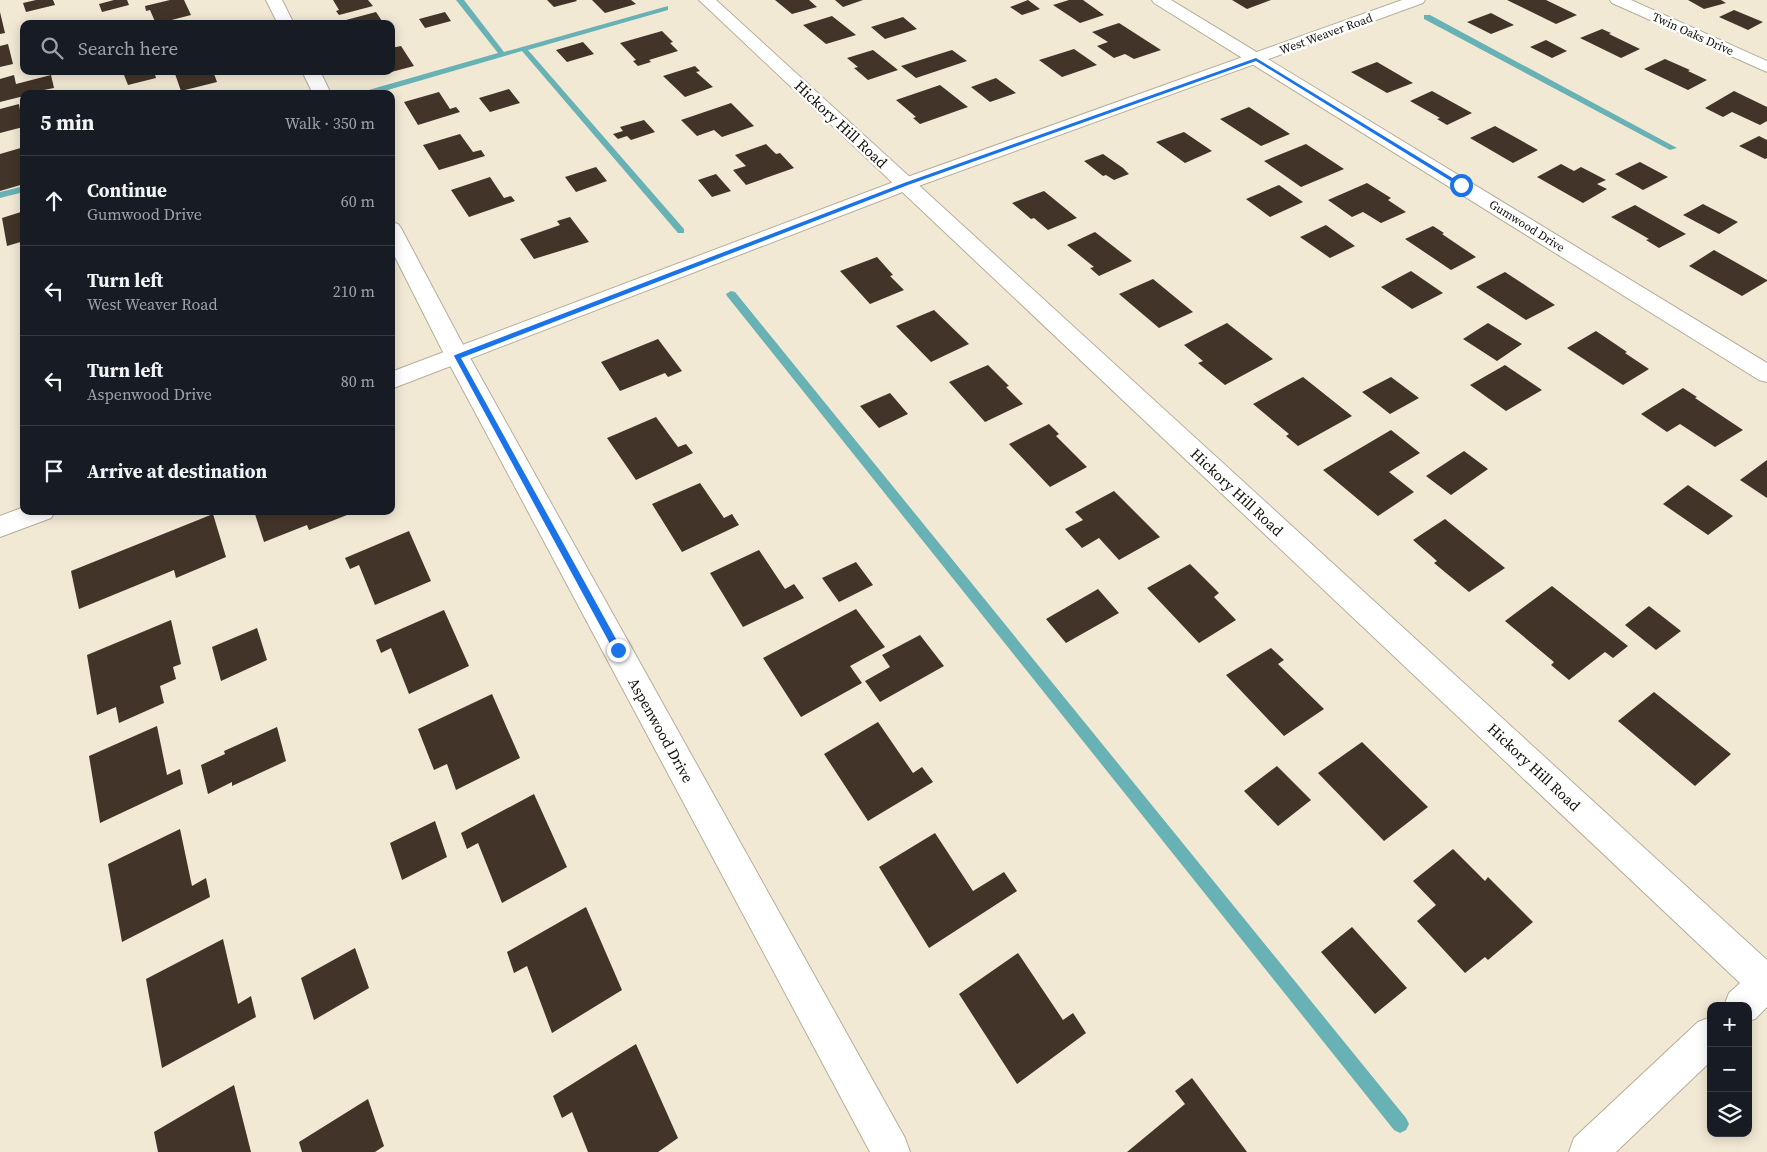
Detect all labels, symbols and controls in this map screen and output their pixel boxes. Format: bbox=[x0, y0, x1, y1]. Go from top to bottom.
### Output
street label: Twin Oaks Drive bbox=[1650, 9, 1736, 59]
street label: West Weaver Road bbox=[1277, 10, 1375, 58]
search box bbox=[20, 20, 395, 75]
icon: search bbox=[38, 34, 66, 62]
text: Search here bbox=[78, 35, 178, 61]
street label: Hickory Hill Road bbox=[790, 75, 892, 173]
text: 5 min bbox=[40, 108, 95, 137]
text: Walk · 350 m bbox=[285, 112, 375, 134]
route start bbox=[1450, 174, 1473, 197]
text: Continue bbox=[87, 177, 167, 203]
icon: ahead bbox=[40, 187, 68, 215]
text: 60 m bbox=[341, 190, 375, 212]
street label: Gumwood Drive bbox=[1486, 196, 1568, 256]
text: Gumwood Drive bbox=[87, 203, 202, 225]
text: Turn left bbox=[87, 267, 163, 293]
icon: left bbox=[40, 277, 68, 305]
text: 210 m bbox=[333, 280, 375, 302]
text: West Weaver Road bbox=[87, 293, 218, 315]
text: Turn left bbox=[87, 357, 163, 383]
icon: left bbox=[40, 367, 68, 395]
text: 80 m bbox=[341, 370, 375, 392]
text: Aspenwood Drive bbox=[87, 383, 212, 405]
street label: Hickory Hill Road bbox=[1186, 443, 1288, 541]
icon: arrive bbox=[40, 457, 68, 485]
text: Arrive at destination bbox=[87, 458, 267, 484]
route end bbox=[607, 639, 630, 662]
street label: Aspenwood Drive bbox=[623, 674, 699, 787]
street label: Hickory Hill Road bbox=[1483, 718, 1585, 816]
map controls bbox=[1707, 1002, 1752, 1137]
button: + bbox=[1707, 1002, 1752, 1047]
button: − bbox=[1707, 1047, 1752, 1092]
button: layers bbox=[1707, 1092, 1752, 1137]

